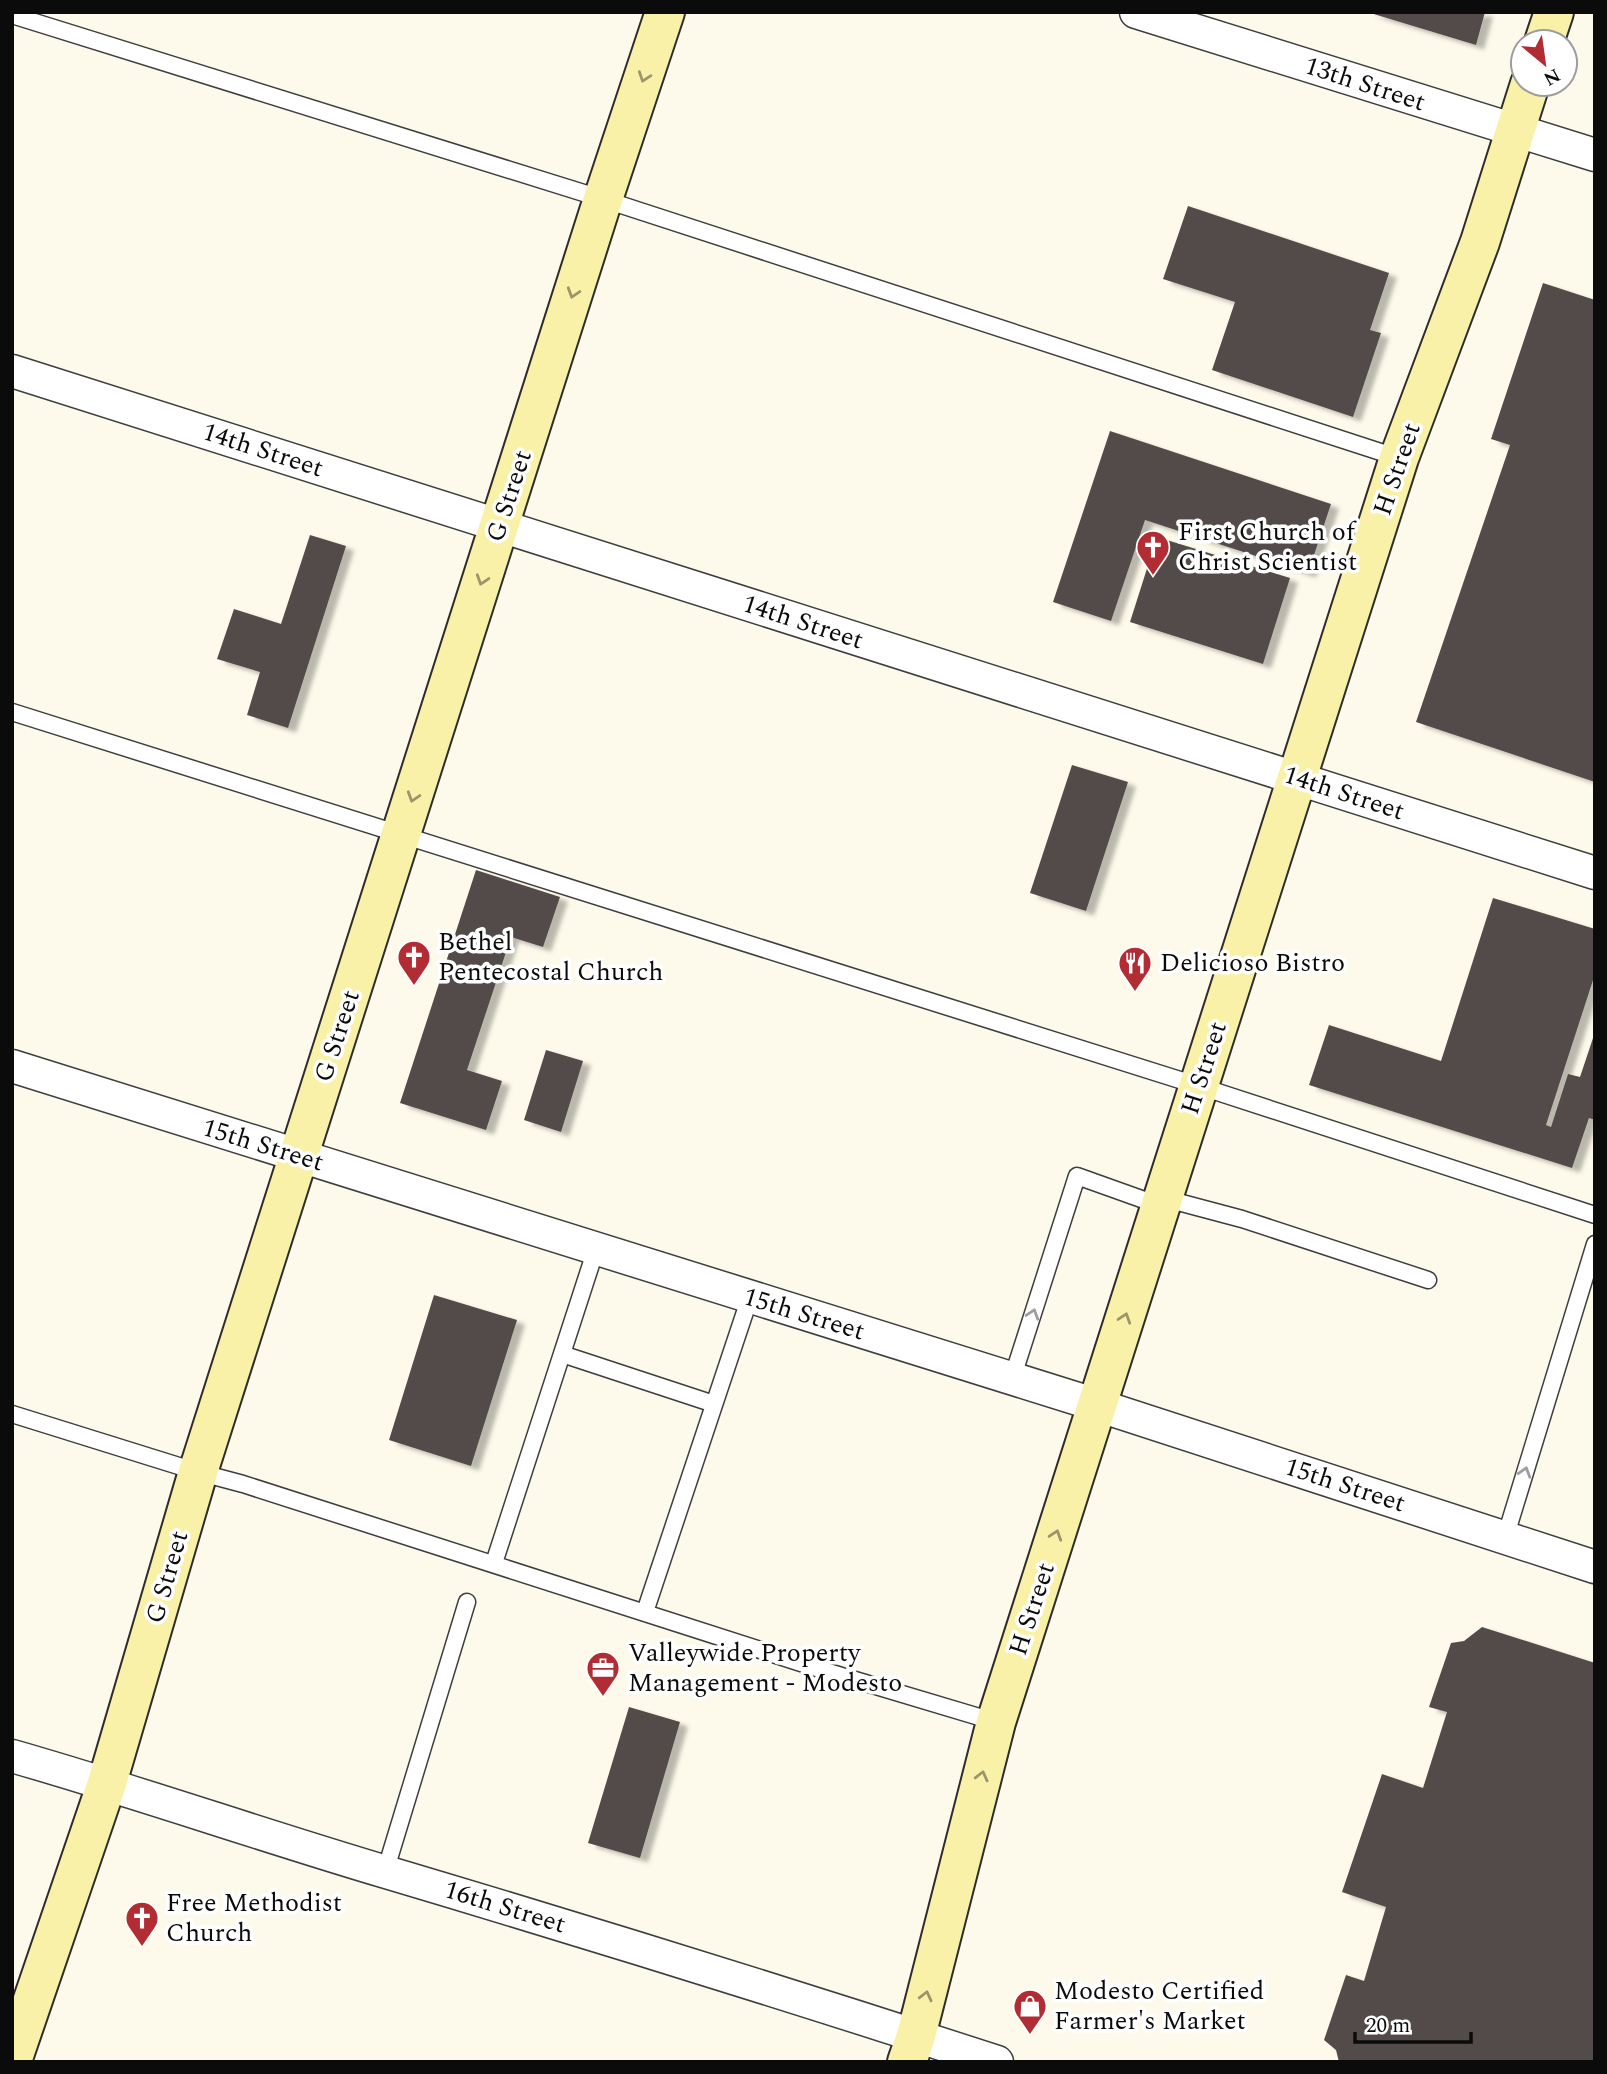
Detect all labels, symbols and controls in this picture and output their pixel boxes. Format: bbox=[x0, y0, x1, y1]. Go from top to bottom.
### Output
north arrow bbox=[1509, 28, 1579, 98]
street label: 13th Street bbox=[1299, 46, 1431, 122]
text: N bbox=[1538, 60, 1565, 93]
one-way arrow bbox=[638, 70, 652, 83]
one-way arrow bbox=[567, 286, 581, 299]
street label: 14th Street bbox=[197, 412, 329, 488]
street label: H Street bbox=[1362, 417, 1432, 521]
street label: G Street bbox=[475, 445, 543, 547]
place label: First Church of Christ Scientist bbox=[1178, 512, 1357, 582]
church icon: First Church of Christ Scientist bbox=[1134, 528, 1172, 577]
one-way arrow bbox=[476, 573, 490, 586]
street label: 14th Street bbox=[737, 584, 869, 660]
street label: 14th Street bbox=[1278, 755, 1410, 831]
one-way arrow bbox=[407, 790, 421, 803]
place label: Bethel Pentecostal Church bbox=[438, 922, 663, 992]
church icon: Bethel Pentecostal Church bbox=[395, 938, 433, 987]
place label: Delicioso Bistro bbox=[1160, 943, 1345, 983]
restaurant icon: Delicioso Bistro bbox=[1116, 944, 1154, 993]
street label: G Street bbox=[303, 985, 371, 1087]
street label: H Street bbox=[1170, 1016, 1238, 1120]
street label: 15th Street bbox=[197, 1108, 329, 1182]
street label: 15th Street bbox=[738, 1277, 870, 1351]
one-way arrow bbox=[1025, 1308, 1039, 1320]
one-way arrow bbox=[1117, 1312, 1131, 1325]
street label: 15th Street bbox=[1279, 1447, 1411, 1523]
one-way arrow bbox=[1517, 1467, 1532, 1479]
street label: G Street bbox=[135, 1526, 199, 1628]
one-way arrow bbox=[1048, 1529, 1062, 1542]
street label: H Street bbox=[998, 1557, 1066, 1661]
place label: Valleywide Property Management - Modesto bbox=[628, 1633, 902, 1703]
office icon: Valleywide Property Management - Modesto bbox=[584, 1649, 622, 1698]
one-way arrow bbox=[974, 1770, 988, 1782]
street label: 16th Street bbox=[439, 1870, 571, 1944]
place label: Free Methodist Church bbox=[166, 1883, 342, 1953]
church icon: Free Methodist Church bbox=[123, 1899, 161, 1948]
place label: Modesto Certified Farmer's Market bbox=[1054, 1971, 1264, 2041]
shop icon: Modesto Certified Farmer's Market bbox=[1011, 1987, 1049, 2036]
one-way arrow bbox=[918, 1990, 932, 2002]
scale bar bbox=[1355, 2000, 1470, 2044]
text: 20 m bbox=[1366, 2010, 1410, 2042]

